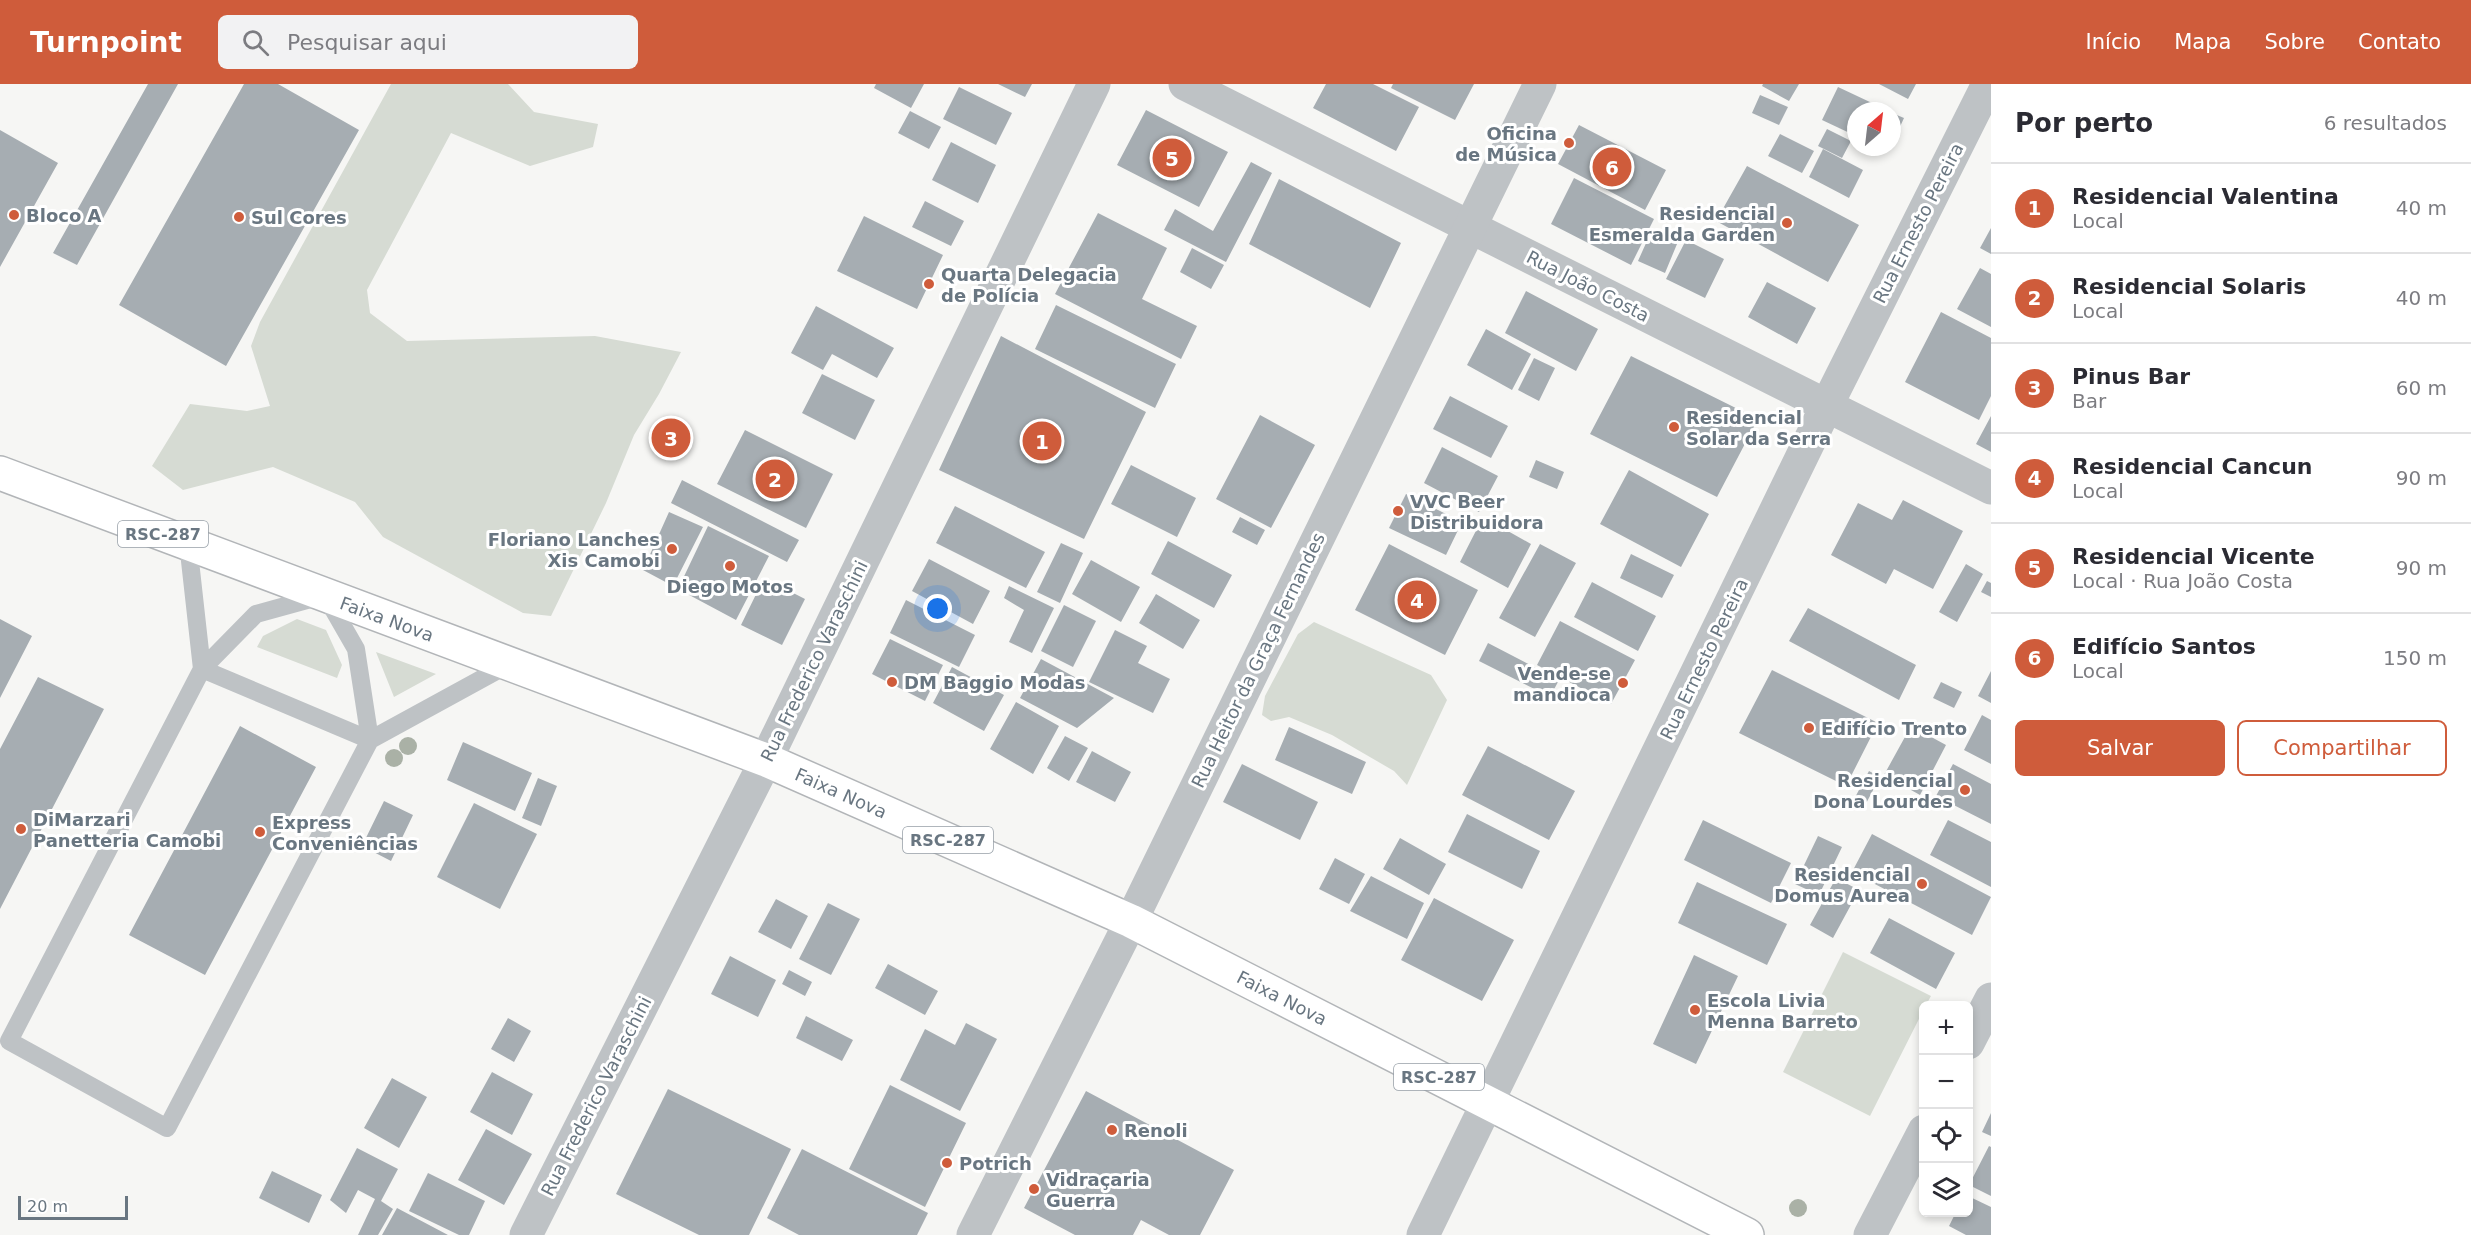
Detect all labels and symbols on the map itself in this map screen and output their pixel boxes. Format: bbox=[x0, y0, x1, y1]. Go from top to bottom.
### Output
north arrow bbox=[1847, 102, 1901, 156]
place label: Oficina de Música bbox=[1455, 123, 1557, 165]
pin: 5 bbox=[1152, 136, 1192, 181]
marker: Oficina de Música bbox=[1562, 136, 1576, 150]
street label: Rua Ernesto Pereira bbox=[1869, 139, 1967, 307]
pin: 6 bbox=[1592, 144, 1632, 190]
place label: Residencial Esmeralda Garden bbox=[1589, 203, 1775, 245]
place label: Bloco A bbox=[26, 205, 102, 226]
place label: Sul Cores bbox=[251, 207, 347, 228]
marker: Bloco A bbox=[7, 208, 21, 222]
marker: Sul Cores bbox=[232, 210, 246, 224]
marker: Residencial Esmeralda Garden bbox=[1780, 216, 1794, 230]
street label: Rua João Costa bbox=[1523, 246, 1653, 326]
place label: Quarta Delegacia de Polícia bbox=[941, 264, 1117, 306]
marker: Quarta Delegacia de Polícia bbox=[922, 277, 936, 291]
place label: Residencial Solar da Serra bbox=[1686, 407, 1831, 449]
pin: 3 bbox=[652, 416, 690, 460]
pin: 1 bbox=[1022, 418, 1062, 464]
marker: Residencial Solar da Serra bbox=[1667, 420, 1681, 434]
pin: 2 bbox=[756, 456, 794, 502]
place label: VVC Beer Distribuidora bbox=[1410, 491, 1544, 533]
marker: VVC Beer Distribuidora bbox=[1391, 504, 1405, 518]
road number: RSC-287 bbox=[118, 521, 208, 547]
place label: Floriano Lanches Xis Camobi bbox=[488, 529, 660, 571]
street label: Rua Heitor da Graça Fernandes bbox=[1187, 529, 1329, 791]
marker: Floriano Lanches Xis Camobi bbox=[665, 542, 679, 556]
street label: Rua Frederico Varaschini bbox=[756, 557, 872, 765]
marker: Diego Motos bbox=[723, 559, 737, 573]
street label: Rua Ernesto Pereira bbox=[1656, 575, 1752, 743]
place label: Diego Motos bbox=[667, 576, 793, 597]
pin: 4 bbox=[1398, 578, 1436, 622]
street label: Faixa Nova bbox=[337, 592, 437, 646]
your location bbox=[923, 594, 952, 623]
place label: Vende-se mandioca bbox=[1513, 663, 1611, 705]
place label: DM Baggio Modas bbox=[904, 672, 1086, 693]
marker: DM Baggio Modas bbox=[885, 675, 899, 689]
marker: Vende-se mandioca bbox=[1616, 676, 1630, 690]
place label: Edifício Trento bbox=[1821, 718, 1967, 739]
marker: Edifício Trento bbox=[1802, 721, 1816, 735]
street label: Faixa Nova bbox=[792, 763, 890, 823]
place label: Residencial Dona Lourdes bbox=[1813, 770, 1953, 812]
marker: Residencial Dona Lourdes bbox=[1958, 783, 1972, 797]
place label: DiMarzari Panetteria Camobi bbox=[33, 809, 221, 851]
place label: Express Conveniências bbox=[272, 812, 418, 854]
marker: DiMarzari Panetteria Camobi bbox=[14, 822, 28, 836]
marker: Express Conveniências bbox=[253, 825, 267, 839]
road number: RSC-287 bbox=[903, 827, 993, 853]
place label: Residencial Domus Aurea bbox=[1774, 864, 1910, 906]
marker: Residencial Domus Aurea bbox=[1915, 877, 1929, 891]
street label: Faixa Nova bbox=[1233, 966, 1331, 1030]
place label: Escola Livia Menna Barreto bbox=[1707, 990, 1858, 1032]
street label: Rua Frederico Varaschini bbox=[536, 993, 656, 1199]
marker: Escola Livia Menna Barreto bbox=[1688, 1003, 1702, 1017]
road number: RSC-287 bbox=[1394, 1064, 1484, 1090]
place label: Renoli bbox=[1124, 1120, 1188, 1141]
marker: Renoli bbox=[1105, 1123, 1119, 1137]
place label: Potrich bbox=[959, 1153, 1032, 1174]
marker: Potrich bbox=[940, 1156, 954, 1170]
place label: Vidraçaria Guerra bbox=[1046, 1169, 1150, 1211]
marker: Vidraçaria Guerra bbox=[1027, 1182, 1041, 1196]
scale bar bbox=[18, 1193, 128, 1220]

